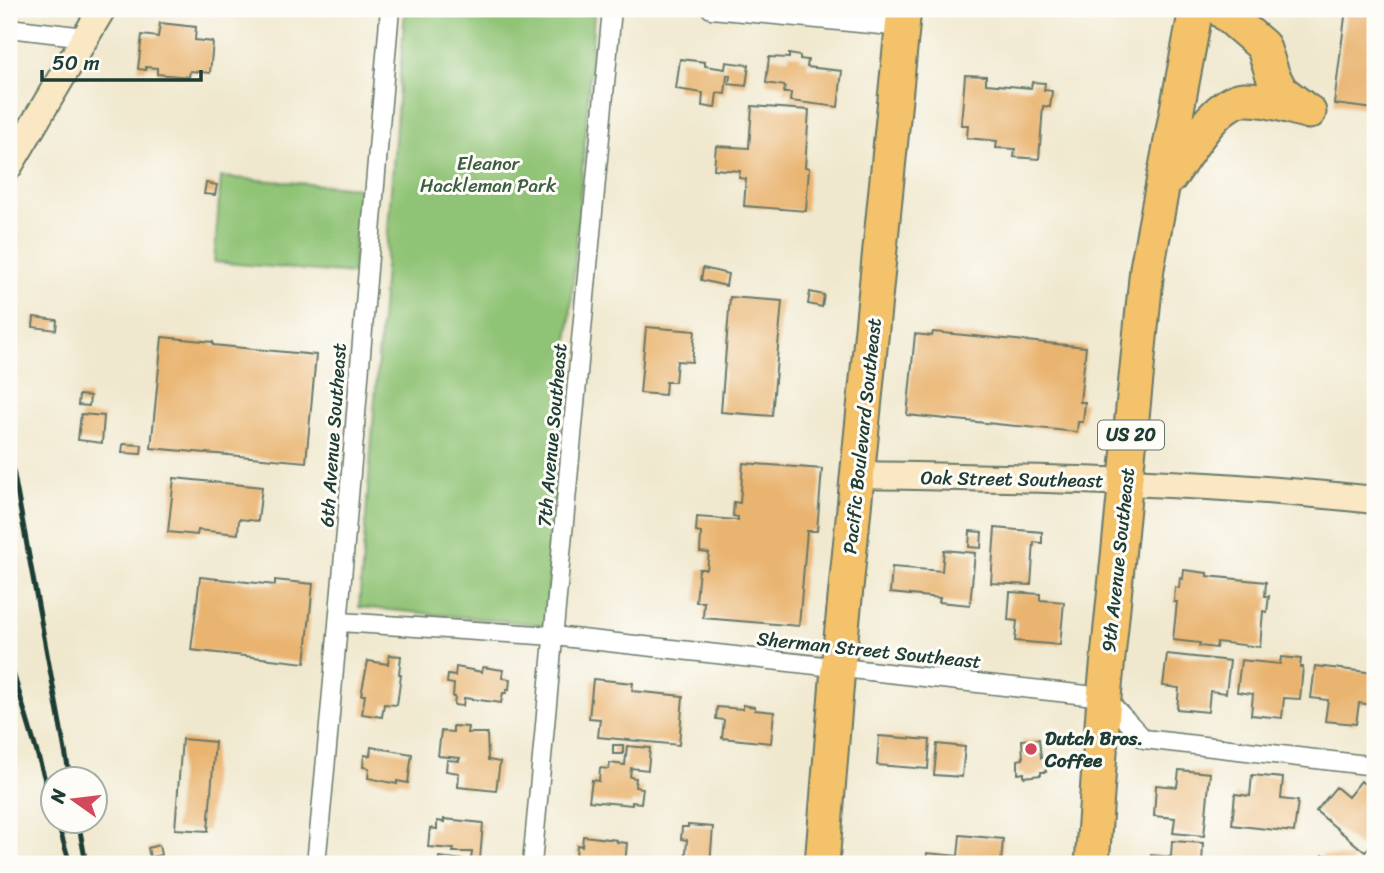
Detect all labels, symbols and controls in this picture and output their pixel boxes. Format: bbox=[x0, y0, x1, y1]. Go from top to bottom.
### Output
scale bar bbox=[42, 38, 201, 82]
text: 50 m bbox=[52, 44, 100, 82]
park label: Eleanor Hackleman Park bbox=[420, 147, 557, 202]
street label: Pacific Boulevard Southeast bbox=[833, 316, 891, 556]
street label: 6th Avenue Southeast bbox=[310, 342, 356, 528]
street label: 7th Avenue Southeast bbox=[528, 342, 576, 528]
road number: US 20 bbox=[1098, 421, 1164, 450]
street label: Oak Street Southeast bbox=[920, 461, 1104, 497]
street label: 9th Avenue Southeast bbox=[1092, 466, 1144, 654]
street label: Sherman Street Southeast bbox=[755, 622, 983, 678]
place label: Dutch Bros. Coffee bbox=[1044, 722, 1143, 777]
marker: Dutch Bros. Coffee bbox=[1023, 741, 1039, 757]
north arrow bbox=[38, 764, 108, 834]
text: N bbox=[40, 785, 76, 807]

